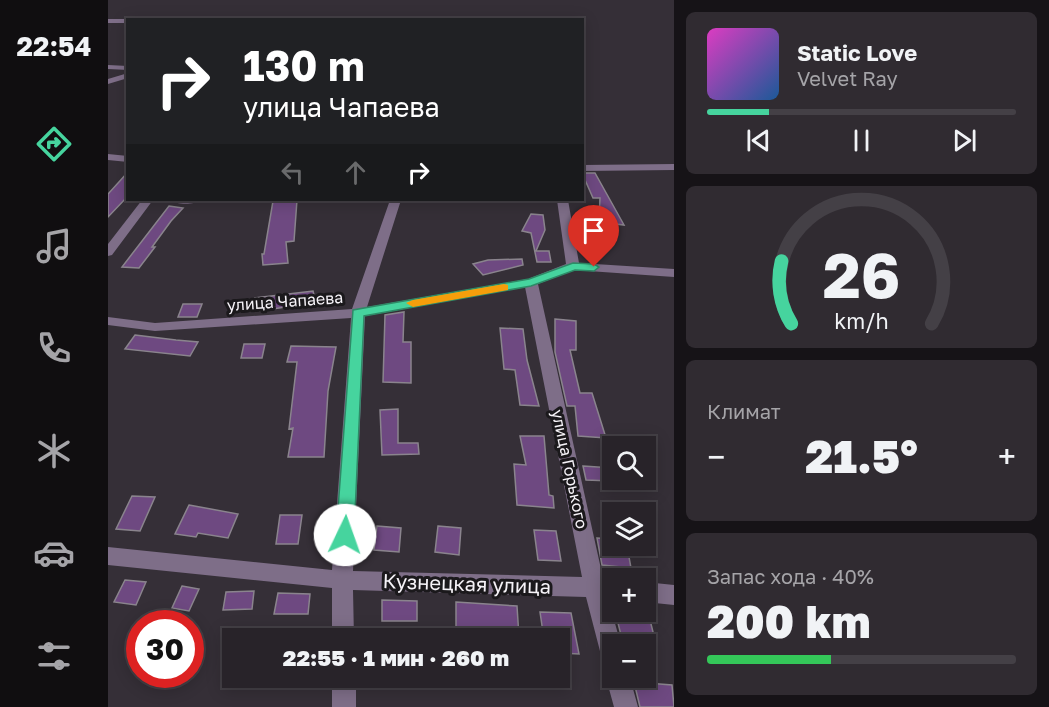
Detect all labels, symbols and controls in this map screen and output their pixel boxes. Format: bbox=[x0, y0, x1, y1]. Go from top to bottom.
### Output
text: 22:54 bbox=[17, 30, 91, 62]
text: Static Love bbox=[797, 39, 917, 66]
text: 130 m bbox=[243, 40, 365, 90]
icon: right bbox=[144, 42, 222, 120]
text: Velvet Ray bbox=[797, 66, 898, 90]
text: улица Чапаева bbox=[243, 91, 440, 123]
icon: directions bbox=[33, 123, 75, 165]
icon: previous bbox=[742, 124, 775, 157]
icon: pause bbox=[845, 124, 878, 157]
icon: next bbox=[948, 124, 981, 157]
icon: left bbox=[276, 156, 309, 189]
icon: ahead bbox=[339, 156, 372, 189]
icon: right bbox=[402, 156, 435, 189]
pin bbox=[568, 205, 619, 267]
icon: arrive bbox=[577, 214, 610, 247]
icon: music bbox=[33, 225, 75, 267]
text: 26 bbox=[823, 237, 900, 312]
street label: улица Чапаева bbox=[226, 287, 344, 315]
text: km/h bbox=[834, 308, 889, 334]
icon: phone bbox=[33, 327, 75, 369]
text: Климат bbox=[707, 399, 781, 423]
street label: улица Горького bbox=[548, 408, 592, 530]
text: 21.5° bbox=[805, 429, 918, 483]
icon: climate bbox=[33, 430, 75, 472]
map controls bbox=[602, 436, 656, 688]
button: search bbox=[602, 436, 656, 490]
text: − bbox=[707, 437, 725, 476]
text: + bbox=[998, 437, 1016, 476]
button: layers bbox=[602, 502, 656, 556]
position arrow bbox=[313, 503, 377, 567]
icon: car bbox=[33, 532, 75, 574]
text: Запас хода · 40% bbox=[707, 564, 874, 588]
street label: Кузнецкая улица bbox=[382, 568, 552, 598]
button: + bbox=[602, 568, 656, 622]
text: 200 km bbox=[707, 594, 871, 648]
speed limit sign: 30 bbox=[126, 610, 204, 688]
button: − bbox=[602, 634, 656, 688]
icon: filters bbox=[33, 635, 75, 677]
text: 22:55 · 1 мин · 260 m bbox=[283, 644, 509, 671]

